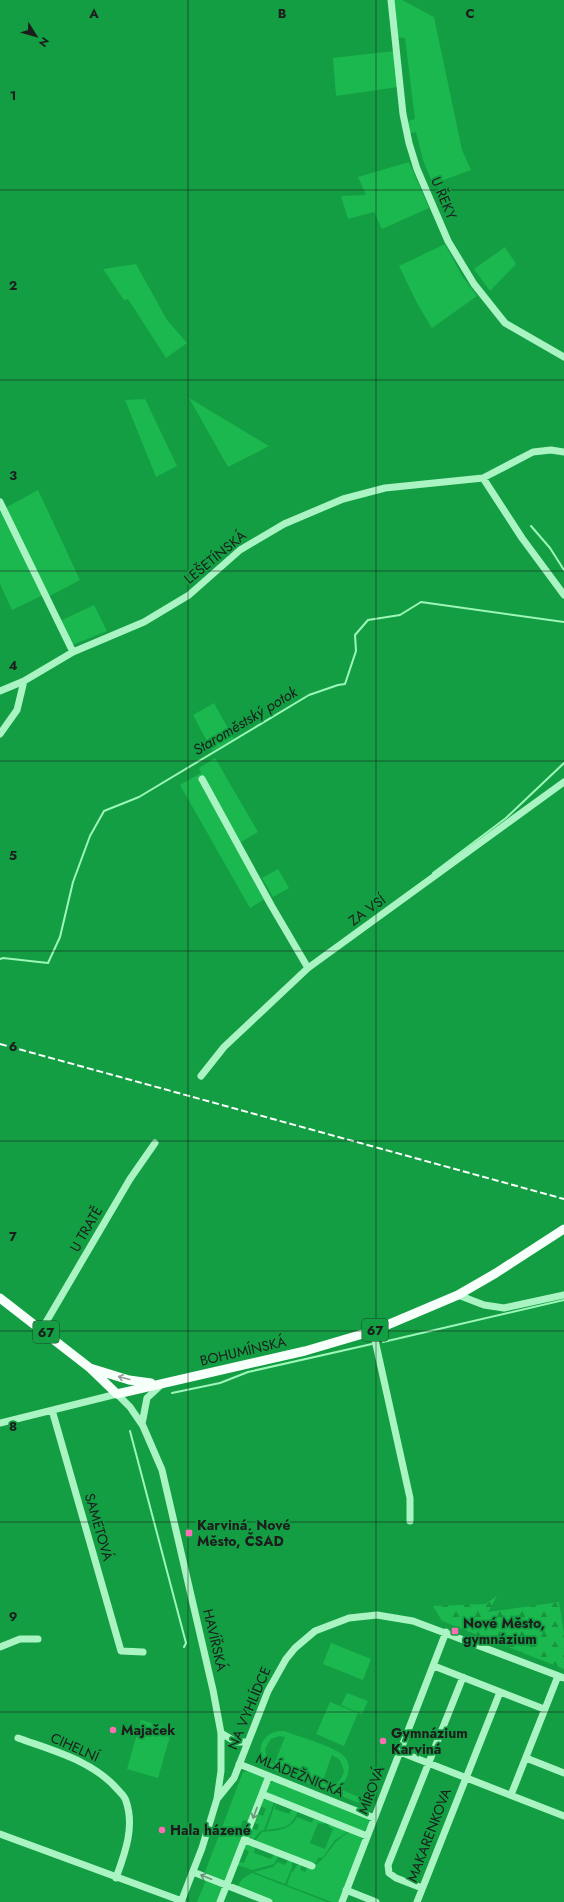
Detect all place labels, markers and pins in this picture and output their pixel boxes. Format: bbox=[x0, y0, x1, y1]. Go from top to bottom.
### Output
place label: Karviná, Nové Město, ČSAD bbox=[197, 1515, 291, 1551]
marker: Karviná, Nové Město, ČSAD bbox=[184, 1528, 194, 1538]
place label: Nové Město, gymnázium bbox=[463, 1613, 545, 1649]
marker: Nové Město, gymnázium bbox=[450, 1626, 460, 1636]
place label: Majaček bbox=[121, 1720, 175, 1740]
place label: Gymnázium Karviná bbox=[391, 1723, 468, 1759]
marker: Majaček bbox=[108, 1725, 118, 1735]
marker: Gymnázium Karviná bbox=[378, 1736, 388, 1746]
place label: Hala házené bbox=[170, 1820, 251, 1840]
marker: Hala házené bbox=[157, 1825, 167, 1835]

